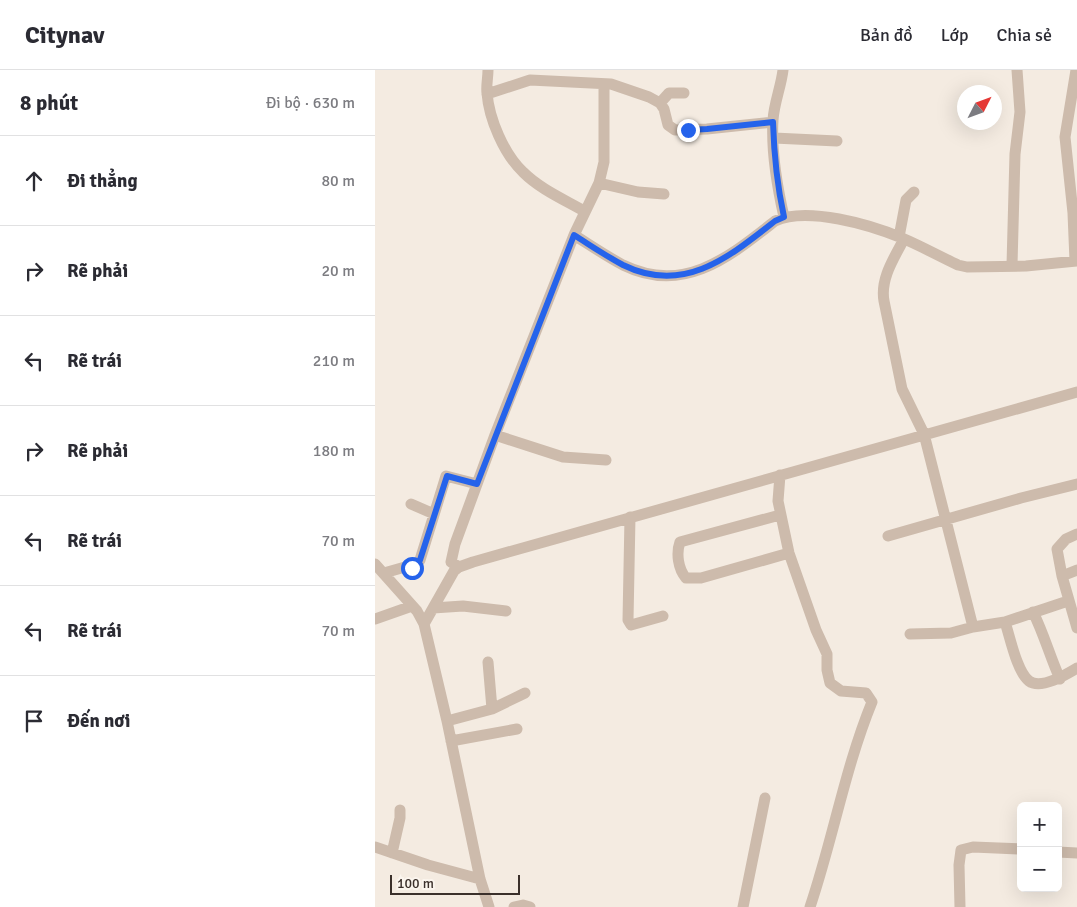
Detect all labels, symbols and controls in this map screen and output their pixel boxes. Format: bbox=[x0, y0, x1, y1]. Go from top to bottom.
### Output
text: Citynav bbox=[25, 20, 104, 50]
text: Bản đồ bbox=[860, 24, 913, 46]
text: Lớp bbox=[941, 24, 968, 46]
text: Chia sẻ bbox=[996, 24, 1052, 46]
north arrow bbox=[957, 85, 1002, 130]
text: 8 phút bbox=[20, 90, 78, 116]
text: Đi bộ · 630 m bbox=[266, 93, 355, 113]
route end bbox=[677, 119, 700, 142]
icon: ahead bbox=[20, 167, 48, 195]
text: Đi thẳng bbox=[67, 169, 138, 193]
text: 80 m bbox=[321, 171, 355, 191]
icon: right bbox=[20, 257, 48, 285]
text: Rẽ phải bbox=[67, 259, 128, 283]
text: 20 m bbox=[321, 261, 355, 281]
icon: left bbox=[20, 347, 48, 375]
text: Rẽ trái bbox=[67, 349, 122, 373]
text: 210 m bbox=[313, 351, 355, 371]
icon: right bbox=[20, 437, 48, 465]
text: Rẽ phải bbox=[67, 439, 128, 463]
text: 180 m bbox=[313, 441, 355, 461]
icon: left bbox=[20, 527, 48, 555]
text: Rẽ trái bbox=[67, 529, 122, 553]
text: 70 m bbox=[321, 531, 355, 551]
route start bbox=[401, 557, 424, 580]
icon: left bbox=[20, 617, 48, 645]
text: Rẽ trái bbox=[67, 619, 122, 643]
text: 70 m bbox=[321, 621, 355, 641]
icon: arrive bbox=[20, 707, 48, 735]
text: Đến nơi bbox=[67, 709, 130, 733]
map controls bbox=[1017, 802, 1062, 892]
button: + bbox=[1017, 802, 1062, 847]
button: − bbox=[1017, 847, 1062, 892]
scale bar bbox=[390, 872, 520, 895]
text: 100 m bbox=[397, 875, 434, 892]

